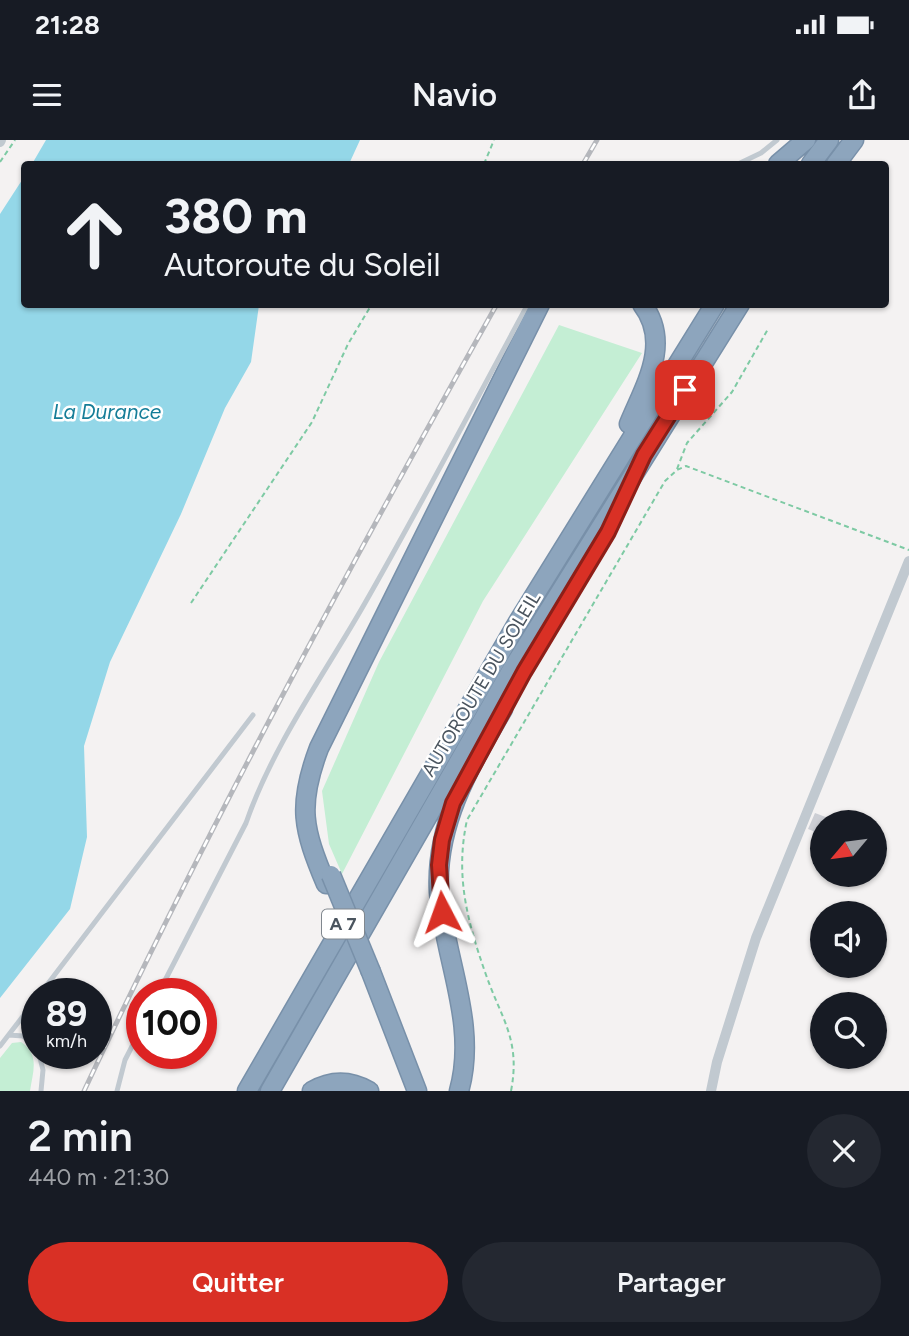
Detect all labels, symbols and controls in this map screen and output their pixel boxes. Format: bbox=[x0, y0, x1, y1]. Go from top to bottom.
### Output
text: 21:28 bbox=[35, 9, 100, 41]
icon: menu bbox=[28, 76, 66, 114]
text: Navio bbox=[412, 76, 497, 114]
icon: share bbox=[843, 76, 881, 114]
text: 380 m bbox=[164, 186, 307, 245]
icon: ahead bbox=[49, 189, 140, 280]
text: Autoroute du Soleil bbox=[164, 246, 440, 284]
pin bbox=[655, 360, 715, 420]
icon: arrive bbox=[666, 371, 704, 409]
water label: La Durance bbox=[53, 399, 162, 424]
street label: AUTOROUTE DU SOLEIL bbox=[417, 587, 545, 781]
north arrow bbox=[810, 810, 887, 887]
map controls bbox=[810, 810, 887, 1069]
position arrow bbox=[405, 875, 479, 949]
button: sound bbox=[810, 901, 887, 978]
road number: A 7 bbox=[322, 910, 364, 938]
speed limit sign: 100 bbox=[126, 978, 217, 1069]
button: search bbox=[810, 992, 887, 1069]
text: 89 bbox=[46, 993, 87, 1035]
text: km/h bbox=[46, 1030, 87, 1052]
text: 2 min bbox=[28, 1111, 133, 1162]
button: close bbox=[807, 1114, 881, 1188]
text: 440 m · 21:30 bbox=[28, 1163, 169, 1191]
button: Quitter bbox=[28, 1242, 448, 1322]
button: Partager bbox=[462, 1242, 881, 1322]

